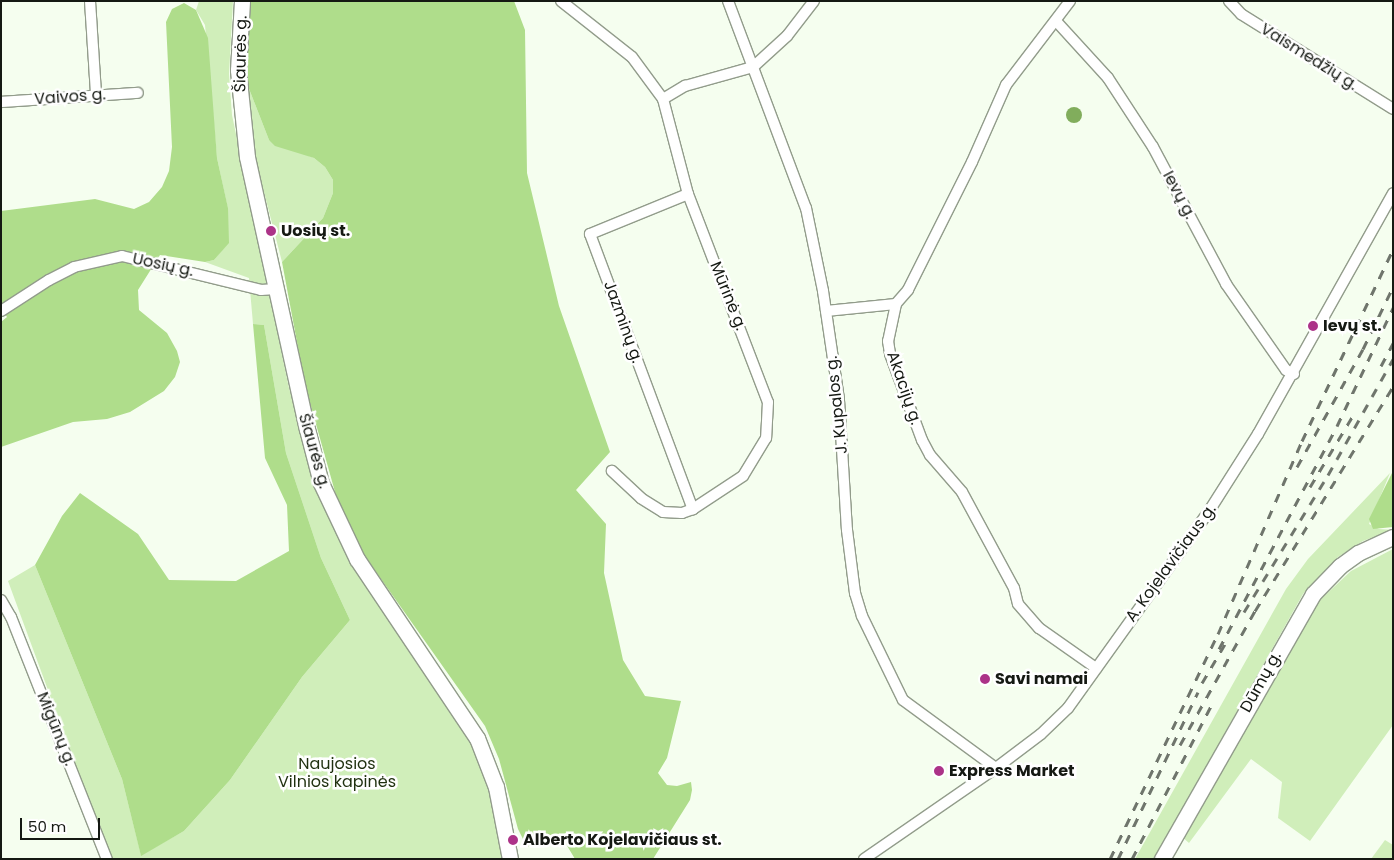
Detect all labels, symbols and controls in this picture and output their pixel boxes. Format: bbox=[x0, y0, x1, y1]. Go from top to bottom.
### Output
street label: Šiaurės g. bbox=[231, 15, 251, 93]
street label: Vaismedžių g. bbox=[1257, 19, 1361, 95]
street label: Vaivos g. bbox=[34, 85, 106, 109]
street label: Ievų g. bbox=[1158, 168, 1200, 222]
place label: Uosių st. bbox=[281, 221, 350, 241]
marker: Uosių st. bbox=[265, 225, 277, 237]
street label: Uosių g. bbox=[131, 249, 195, 281]
street label: Mūrinė g. bbox=[706, 259, 750, 333]
street label: Jazminų g. bbox=[599, 278, 647, 366]
place label: Ievų st. bbox=[1323, 316, 1382, 336]
marker: Ievų st. bbox=[1307, 320, 1319, 332]
street label: Akacijų g. bbox=[883, 349, 925, 427]
street label: J. Kupalos g. bbox=[822, 355, 852, 455]
street label: Šiaurės g. bbox=[294, 411, 334, 491]
street label: A. Kojelavičiaus g. bbox=[1122, 500, 1220, 626]
street label: Dūmų g. bbox=[1236, 648, 1286, 716]
place label: Savi namai bbox=[995, 669, 1088, 689]
marker: Savi namai bbox=[979, 673, 991, 685]
street label: Migūnų g. bbox=[33, 689, 79, 769]
park label: Naujosios Vilnios kapinės bbox=[278, 754, 396, 792]
place label: Express Market bbox=[949, 761, 1075, 781]
marker: Express Market bbox=[933, 765, 945, 777]
scale bar bbox=[22, 808, 102, 840]
text: 50 m bbox=[28, 816, 66, 837]
place label: Alberto Kojelavičiaus st. bbox=[523, 830, 722, 850]
marker: Alberto Kojelavičiaus st. bbox=[507, 834, 519, 846]

